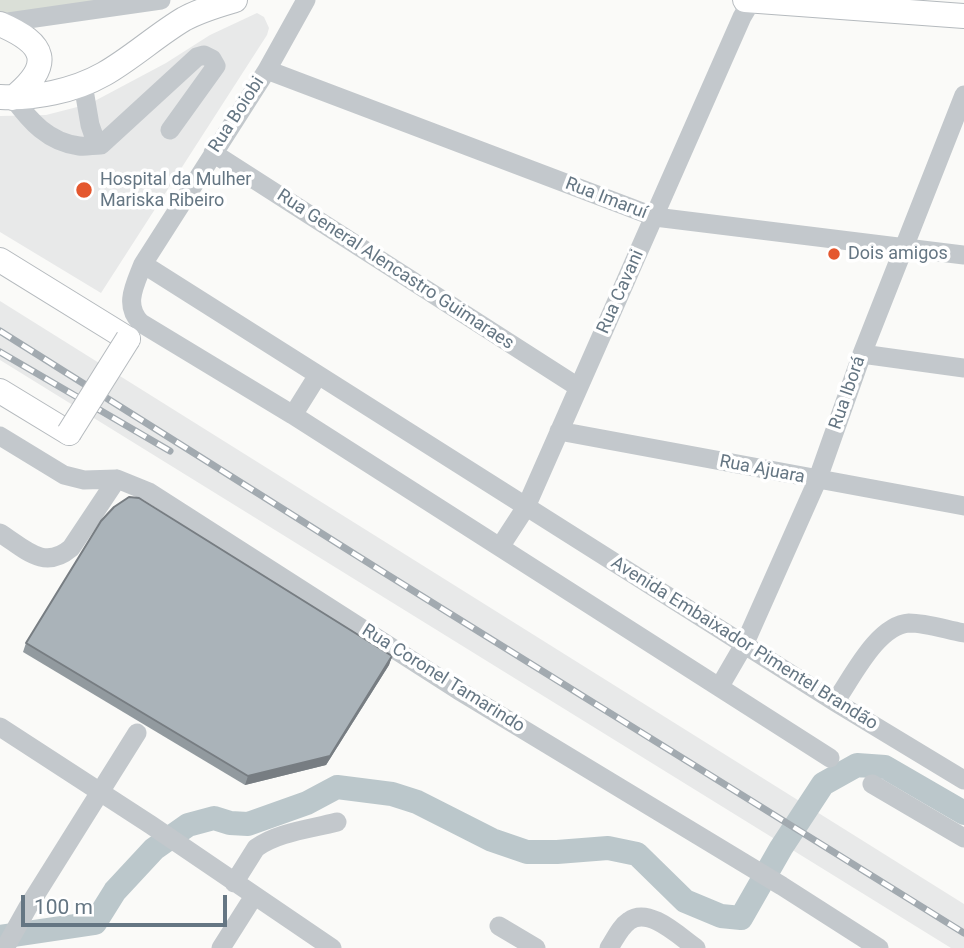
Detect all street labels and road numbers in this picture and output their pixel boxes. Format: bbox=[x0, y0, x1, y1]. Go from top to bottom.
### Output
street label: Rua Boiobi bbox=[205, 73, 269, 157]
street label: Rua Imaruí bbox=[562, 173, 650, 225]
street label: Rua General Alencastro Guimaraes bbox=[272, 185, 518, 355]
street label: Rua Cavani bbox=[593, 247, 649, 337]
street label: Rua Iborá bbox=[825, 354, 871, 432]
street label: Rua Ajuara bbox=[717, 451, 807, 489]
street label: Avenida Embaixador Pimentel Brandão bbox=[607, 553, 881, 735]
street label: Rua Coronel Tamarindo bbox=[358, 620, 528, 738]

